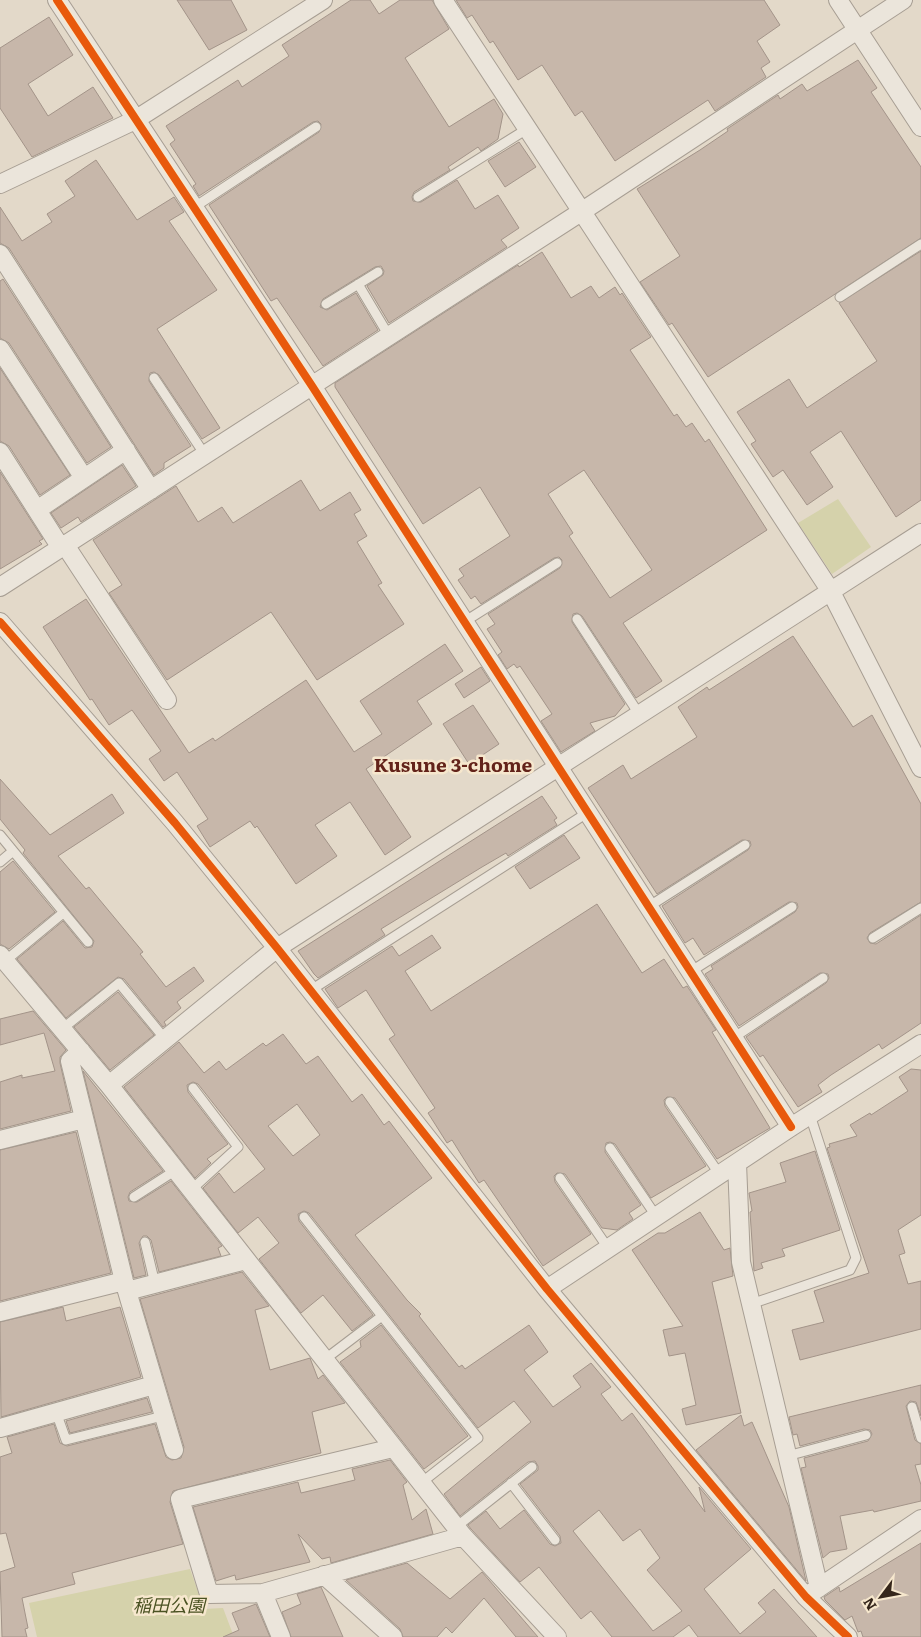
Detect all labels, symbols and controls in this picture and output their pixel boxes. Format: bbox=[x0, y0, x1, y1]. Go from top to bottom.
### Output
district label: Kusune 3-chome bbox=[374, 750, 532, 778]
north arrow bbox=[856, 1572, 906, 1622]
park label: 稲田公園 bbox=[133, 1591, 208, 1618]
text: N bbox=[857, 1594, 881, 1615]

